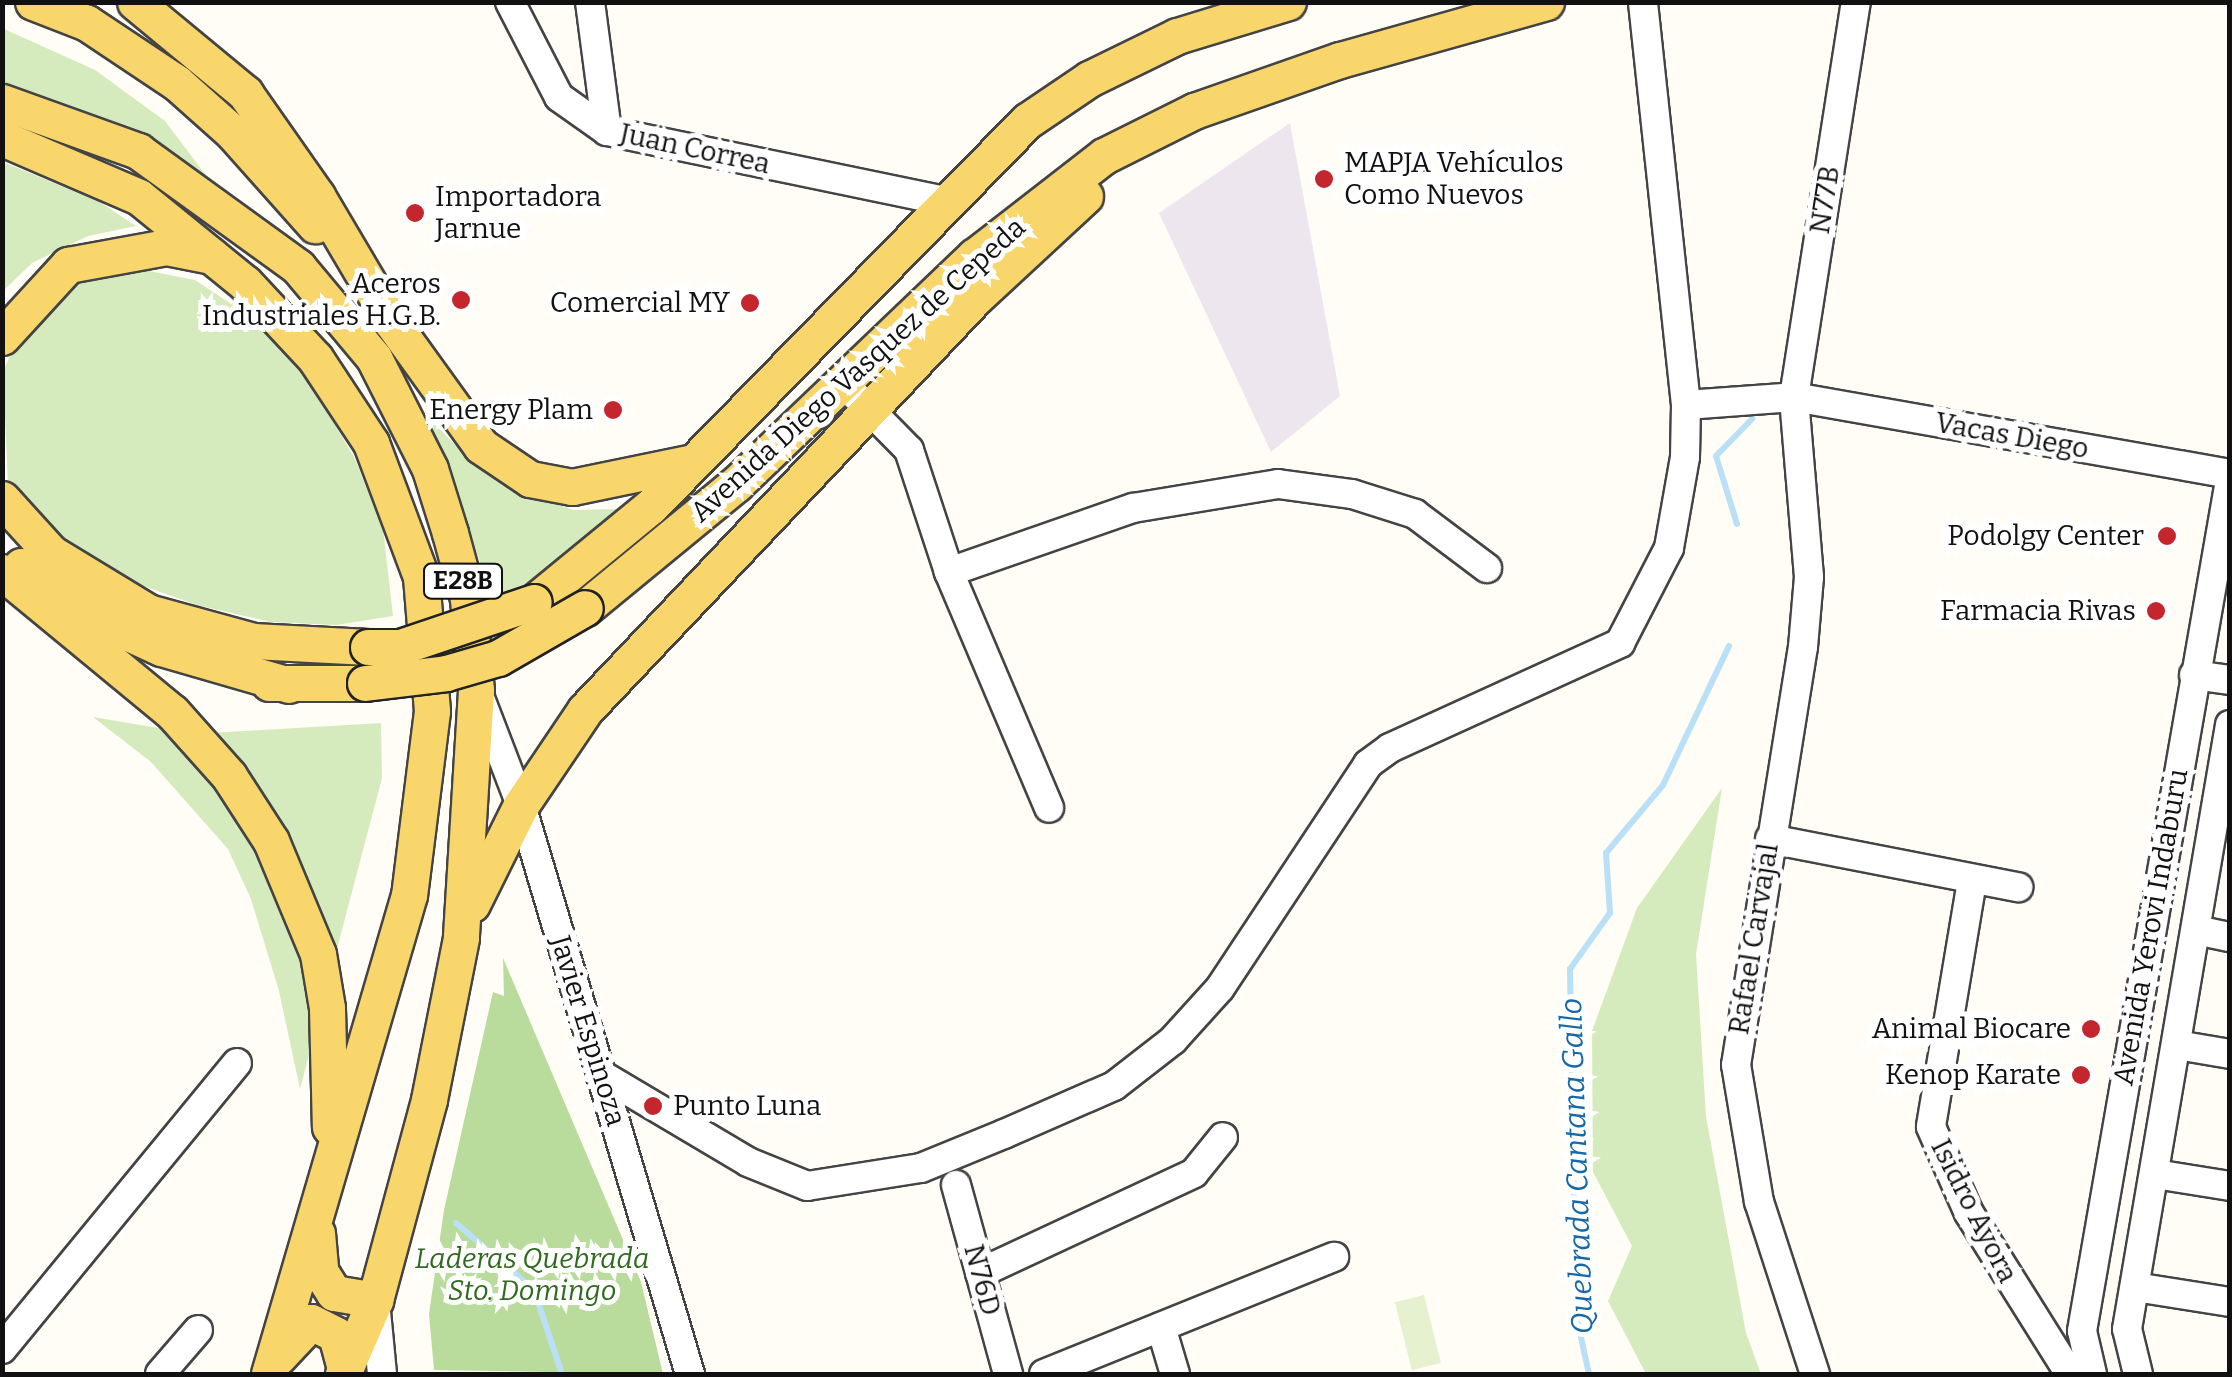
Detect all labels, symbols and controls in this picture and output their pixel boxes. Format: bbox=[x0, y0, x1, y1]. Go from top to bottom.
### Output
street label: Juan Correa bbox=[617, 117, 773, 181]
place label: MAPJA Vehículos Como Nuevos bbox=[1344, 146, 1564, 212]
street label: N77B bbox=[1803, 164, 1847, 236]
marker: MAPJA Vehículos Como Nuevos bbox=[1313, 168, 1335, 190]
place label: Importadora Jarnue bbox=[435, 180, 601, 246]
marker: Importadora Jarnue bbox=[404, 202, 426, 224]
street label: Avenida Diego Vasquez de Cepeda bbox=[684, 211, 1032, 529]
place label: Aceros Industriales H.G.B. bbox=[202, 267, 441, 333]
place label: Comercial MY bbox=[550, 286, 730, 320]
marker: Aceros Industriales H.G.B. bbox=[450, 289, 472, 311]
marker: Comercial MY bbox=[739, 292, 761, 314]
place label: Energy Plam bbox=[429, 393, 593, 427]
marker: Energy Plam bbox=[602, 399, 624, 421]
street label: Vacas Diego bbox=[1933, 406, 2091, 466]
place label: Podolgy Center bbox=[1947, 519, 2144, 553]
marker: Podolgy Center bbox=[2154, 523, 2180, 549]
road number: E28B bbox=[423, 561, 503, 601]
place label: Farmacia Rivas bbox=[1940, 594, 2136, 628]
marker: Farmacia Rivas bbox=[2145, 600, 2167, 622]
street label: Avenida Yerovi Indaburu bbox=[2107, 766, 2195, 1088]
street label: Rafael Carvajal bbox=[1722, 841, 1786, 1037]
street label: Javier Espinoza bbox=[543, 932, 633, 1130]
water label: Quebrada Cantana Gallo bbox=[1553, 997, 1601, 1335]
place label: Animal Biocare bbox=[1872, 1012, 2071, 1046]
marker: Animal Biocare bbox=[2080, 1018, 2102, 1040]
place label: Kenop Karate bbox=[1885, 1058, 2061, 1092]
marker: Kenop Karate bbox=[2070, 1064, 2092, 1086]
place label: Punto Luna bbox=[673, 1089, 821, 1123]
marker: Punto Luna bbox=[642, 1095, 664, 1117]
street label: Isidro Ayora bbox=[1923, 1134, 2025, 1288]
street label: N76D bbox=[956, 1241, 1008, 1319]
park label: Laderas Quebrada Sto. Domingo bbox=[415, 1242, 649, 1308]

